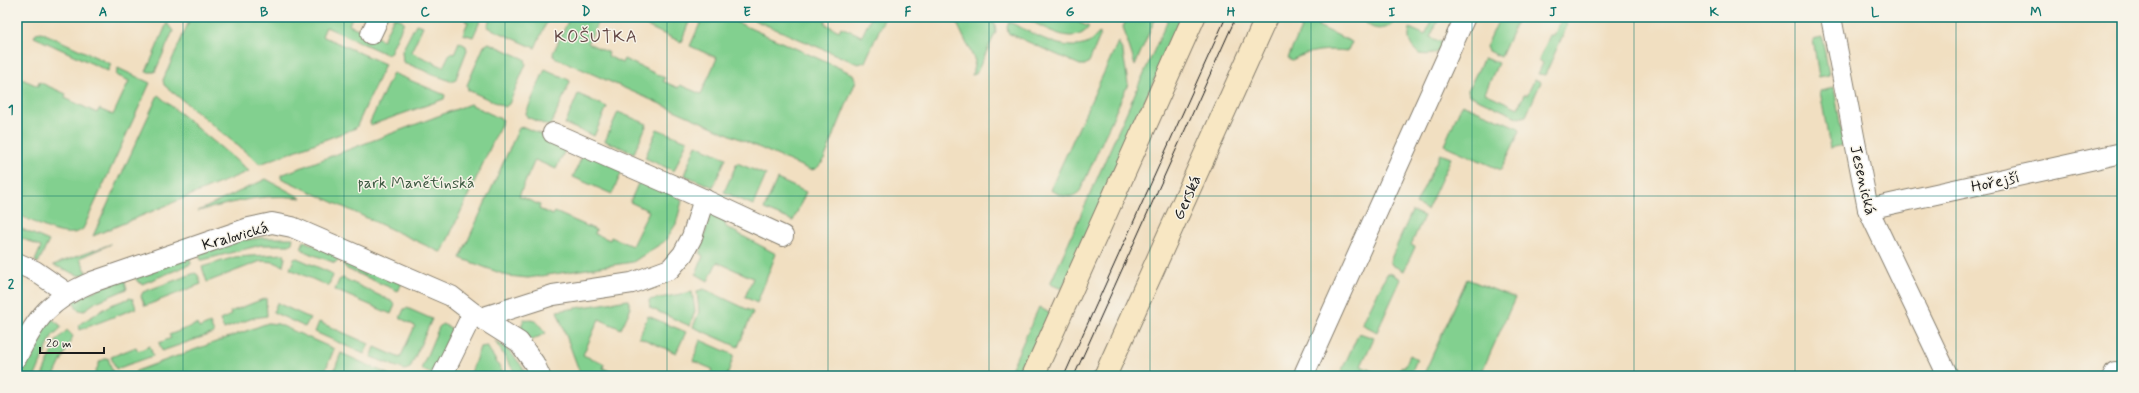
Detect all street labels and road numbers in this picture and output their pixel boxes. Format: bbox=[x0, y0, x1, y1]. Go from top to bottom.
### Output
street label: Jesenická bbox=[1844, 143, 1881, 217]
street label: Hořejší bbox=[1969, 167, 2022, 198]
street label: Gerská bbox=[1168, 172, 1207, 223]
street label: Kralovická bbox=[200, 217, 271, 256]

